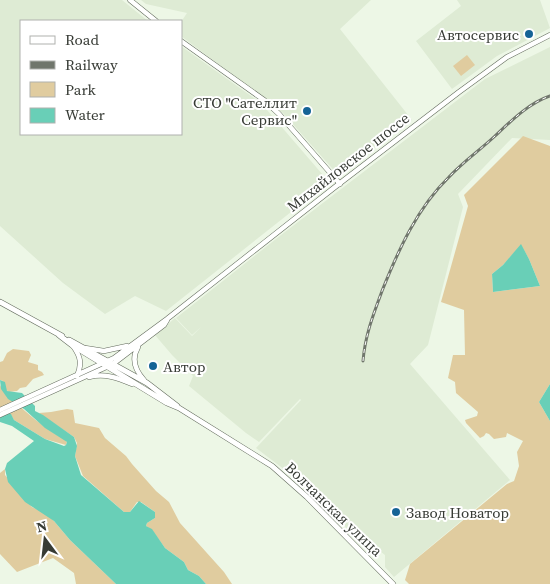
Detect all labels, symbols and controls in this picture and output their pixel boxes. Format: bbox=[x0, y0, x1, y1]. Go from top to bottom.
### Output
legend bbox=[20, 20, 182, 135]
place label: Автосервис bbox=[437, 24, 519, 45]
marker: Автосервис bbox=[523, 28, 535, 40]
text: Road bbox=[65, 29, 99, 50]
text: Railway bbox=[65, 54, 118, 75]
text: Park bbox=[65, 79, 97, 100]
place label: СТО "Сателлит Сервис" bbox=[193, 92, 297, 130]
text: Water bbox=[65, 104, 106, 125]
marker: СТО "Сателлит Сервис" bbox=[301, 105, 313, 117]
street label: Михайловское шоссе bbox=[282, 107, 414, 217]
place label: Автор bbox=[163, 356, 206, 377]
marker: Автор bbox=[147, 360, 159, 372]
street label: Волчанская улица bbox=[281, 457, 388, 561]
place label: Завод Новатор bbox=[406, 502, 509, 523]
marker: Завод Новатор bbox=[390, 506, 402, 518]
north arrow bbox=[20, 514, 70, 564]
text: N bbox=[34, 515, 49, 537]

